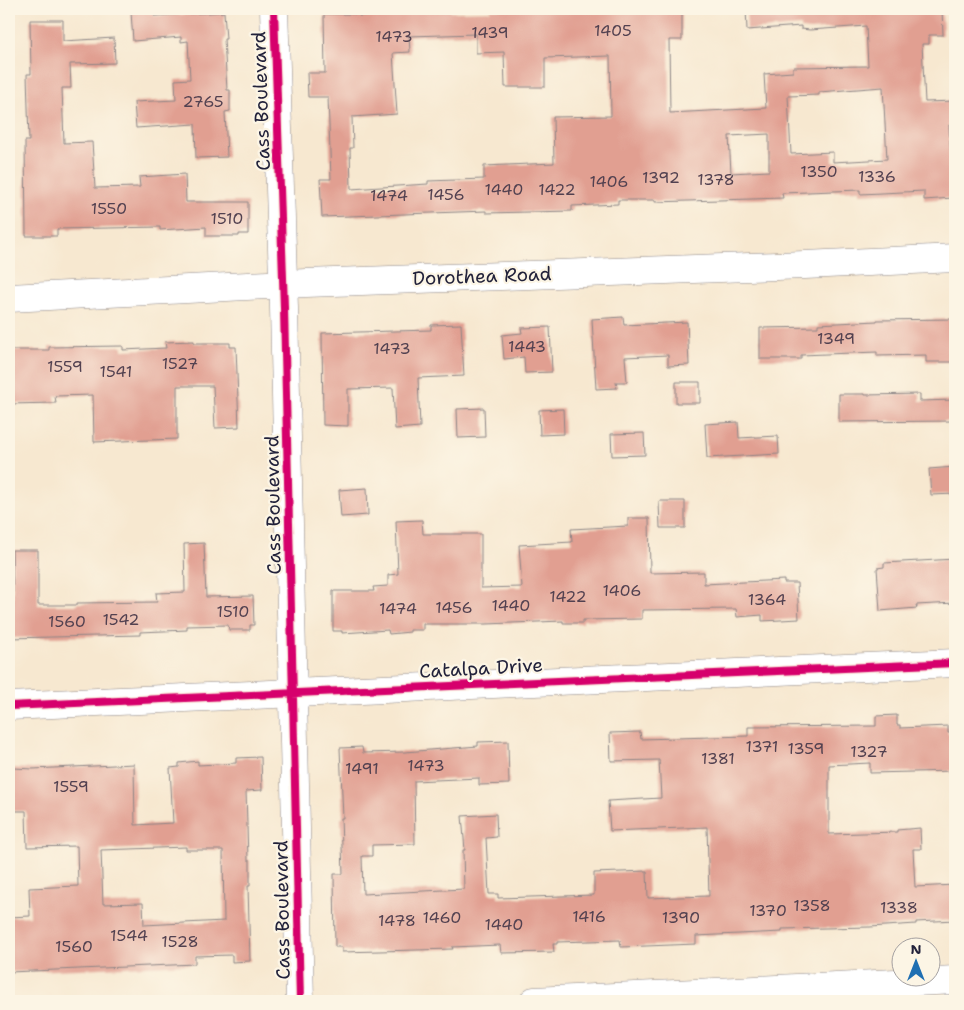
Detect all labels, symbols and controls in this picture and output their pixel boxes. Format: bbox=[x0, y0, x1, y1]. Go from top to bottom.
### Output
house number: 1405 bbox=[594, 20, 632, 41]
house number: 1439 bbox=[471, 22, 509, 43]
house number: 1473 bbox=[375, 26, 413, 47]
street label: Cass Boulevard bbox=[246, 31, 276, 171]
house number: 2765 bbox=[183, 91, 223, 112]
house number: 1350 bbox=[800, 161, 838, 182]
house number: 1336 bbox=[858, 166, 896, 187]
house number: 1392 bbox=[642, 167, 680, 188]
house number: 1378 bbox=[697, 169, 735, 190]
house number: 1406 bbox=[589, 171, 629, 192]
house number: 1440 bbox=[485, 179, 523, 200]
house number: 1422 bbox=[538, 179, 576, 200]
house number: 1456 bbox=[427, 184, 465, 205]
house number: 1474 bbox=[370, 185, 408, 206]
house number: 1550 bbox=[91, 198, 127, 219]
house number: 1510 bbox=[210, 208, 244, 229]
street label: Dorothea Road bbox=[412, 261, 552, 291]
house number: 1349 bbox=[817, 328, 855, 349]
house number: 1443 bbox=[508, 336, 546, 357]
house number: 1473 bbox=[373, 338, 411, 359]
house number: 1527 bbox=[162, 353, 198, 374]
house number: 1559 bbox=[47, 356, 83, 377]
house number: 1541 bbox=[100, 361, 132, 382]
street label: Cass Boulevard bbox=[259, 435, 287, 575]
house number: 1406 bbox=[602, 580, 642, 601]
house number: 1422 bbox=[549, 586, 587, 607]
house number: 1364 bbox=[748, 589, 786, 610]
house number: 1440 bbox=[492, 595, 530, 616]
house number: 1456 bbox=[435, 597, 473, 618]
house number: 1474 bbox=[379, 598, 417, 619]
house number: 1510 bbox=[216, 601, 250, 622]
house number: 1542 bbox=[102, 609, 140, 630]
house number: 1560 bbox=[48, 611, 86, 632]
street label: Catalpa Drive bbox=[418, 652, 544, 684]
house number: 1371 bbox=[746, 736, 778, 757]
house number: 1359 bbox=[788, 738, 824, 759]
house number: 1327 bbox=[850, 741, 888, 762]
house number: 1381 bbox=[701, 748, 735, 769]
house number: 1473 bbox=[407, 755, 445, 776]
house number: 1491 bbox=[345, 758, 379, 779]
house number: 1559 bbox=[53, 776, 89, 797]
street label: Cass Boulevard bbox=[268, 840, 296, 980]
house number: 1358 bbox=[793, 895, 831, 916]
house number: 1338 bbox=[880, 897, 918, 918]
house number: 1370 bbox=[749, 900, 787, 921]
house number: 1416 bbox=[572, 906, 606, 927]
house number: 1460 bbox=[423, 907, 461, 928]
house number: 1390 bbox=[662, 907, 700, 928]
house number: 1478 bbox=[378, 910, 416, 931]
house number: 1440 bbox=[485, 914, 523, 935]
house number: 1544 bbox=[110, 925, 148, 946]
house number: 1528 bbox=[161, 931, 199, 952]
house number: 1560 bbox=[55, 936, 93, 957]
north arrow bbox=[892, 938, 942, 988]
text: N bbox=[910, 940, 922, 958]

